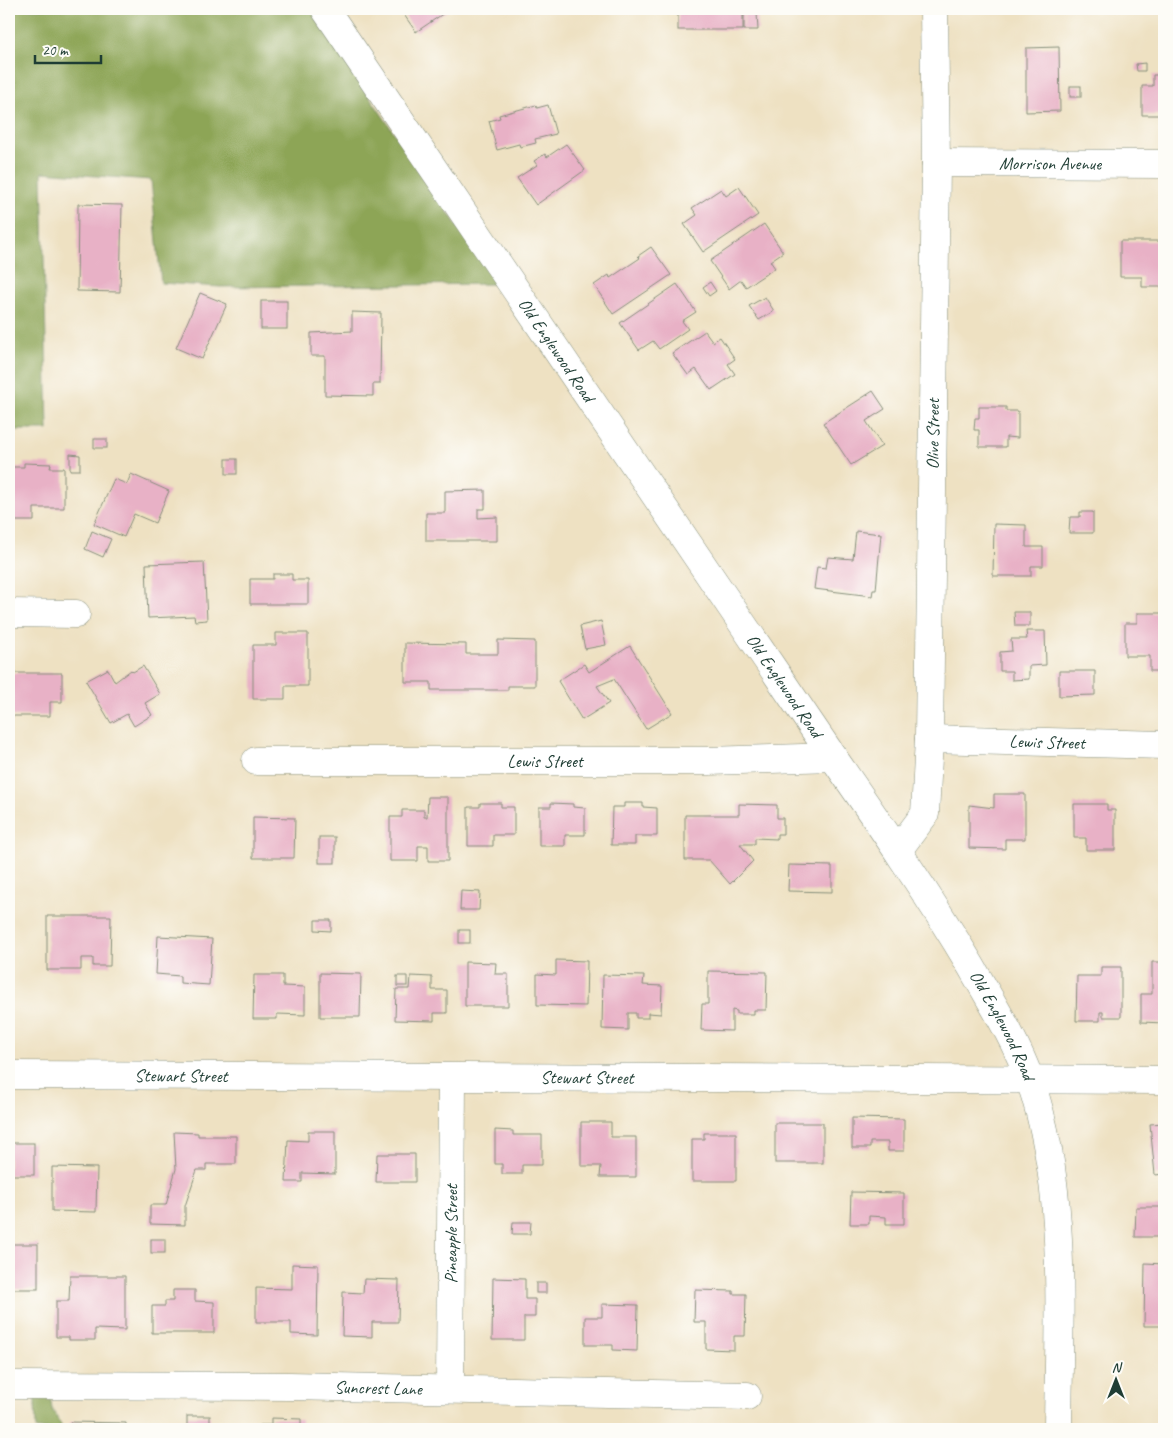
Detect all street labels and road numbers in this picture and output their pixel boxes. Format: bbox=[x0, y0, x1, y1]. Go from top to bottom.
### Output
street label: Morrison Avenue bbox=[999, 152, 1102, 175]
street label: Old Englewood Road bbox=[514, 294, 601, 408]
street label: Olive Street bbox=[921, 397, 944, 470]
street label: Old Englewood Road bbox=[742, 630, 829, 744]
street label: Lewis Street bbox=[1009, 730, 1087, 754]
street label: Lewis Street bbox=[507, 750, 585, 772]
street label: Old Englewood Road bbox=[965, 967, 1041, 1086]
street label: Stewart Street bbox=[134, 1065, 230, 1087]
street label: Stewart Street bbox=[540, 1066, 636, 1089]
street label: Pineapple Street bbox=[440, 1182, 462, 1284]
street label: Suncrest Lane bbox=[334, 1376, 423, 1400]

